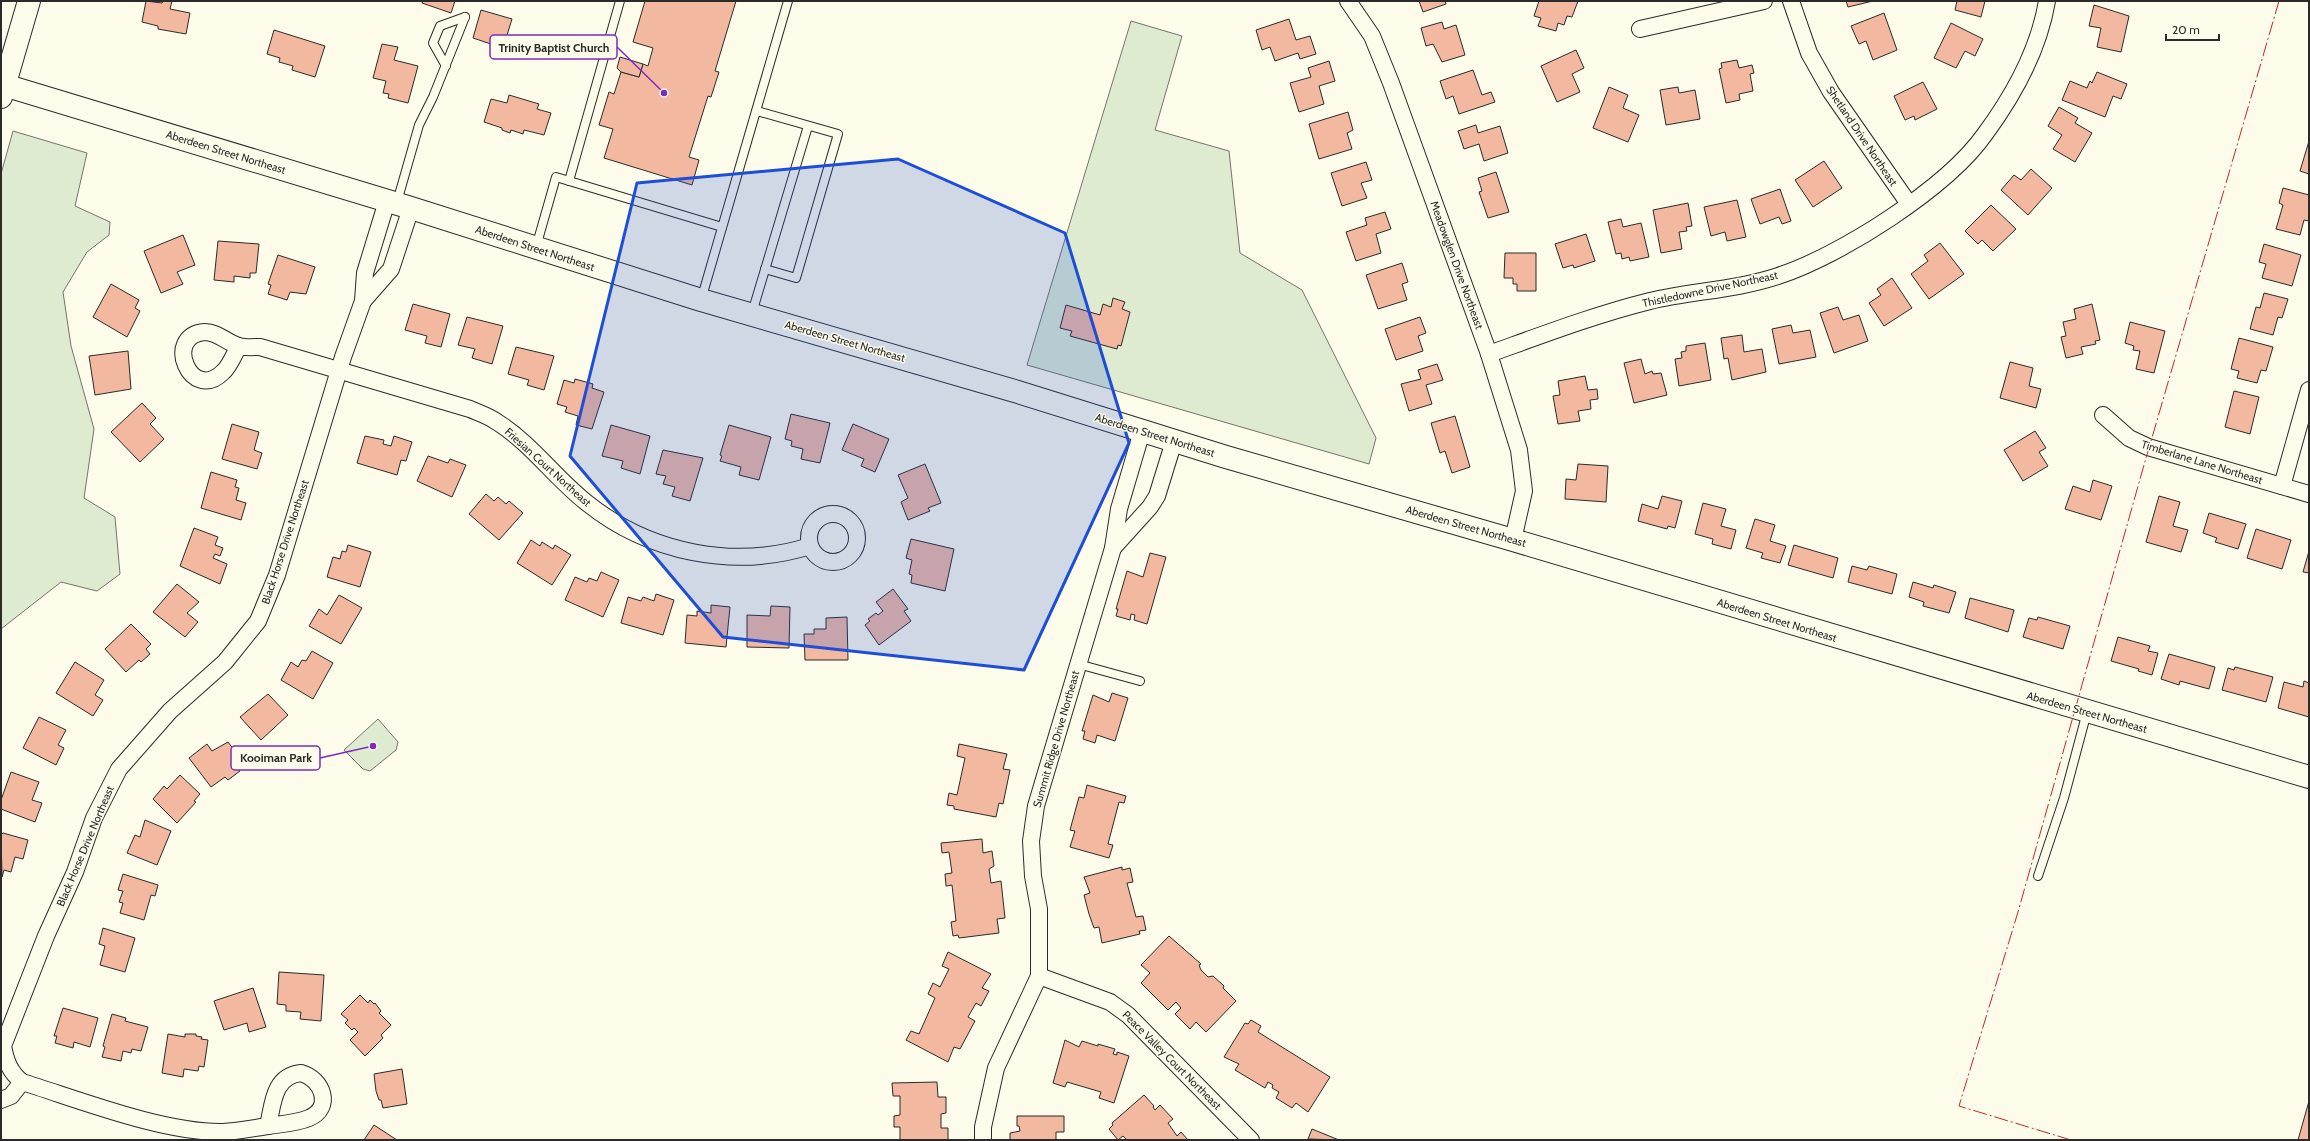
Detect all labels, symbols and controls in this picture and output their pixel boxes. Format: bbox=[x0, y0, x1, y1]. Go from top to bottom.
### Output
scale bar bbox=[2166, 16, 2219, 42]
text: 20 m bbox=[2172, 22, 2200, 37]
callout: Trinity Baptist Church bbox=[490, 35, 617, 59]
text: Trinity Baptist Church bbox=[499, 40, 609, 55]
street label: Shetland Drive Northeast bbox=[1823, 83, 1901, 189]
street label: Aberdeen Street Northeast bbox=[164, 127, 288, 177]
street label: Meadowglen Drive Northeast bbox=[1427, 199, 1487, 331]
street label: Aberdeen Street Northeast bbox=[474, 222, 597, 274]
street label: Thistledowne Drive Northeast bbox=[1641, 268, 1779, 310]
street label: Aberdeen Street Northeast bbox=[783, 317, 907, 365]
street label: Aberdeen Street Northeast bbox=[1093, 410, 1217, 460]
street label: Friesian Court Northeast bbox=[502, 424, 594, 510]
street label: Timberlane Lane Northeast bbox=[2140, 437, 2265, 487]
street label: Black Horse Drive Northeast bbox=[258, 478, 312, 606]
street label: Aberdeen Street Northeast bbox=[1404, 502, 1528, 550]
street label: Aberdeen Street Northeast bbox=[1715, 595, 1839, 645]
street label: Summit Ridge Drive Northeast bbox=[1030, 669, 1082, 809]
street label: Aberdeen Street Northeast bbox=[2025, 688, 2149, 736]
callout: Kooiman Park bbox=[231, 746, 320, 770]
text: Kooiman Park bbox=[240, 750, 312, 765]
street label: Black Horse Drive Northeast bbox=[53, 783, 117, 908]
street label: Peace Valley Court Northeast bbox=[1120, 1008, 1225, 1113]

